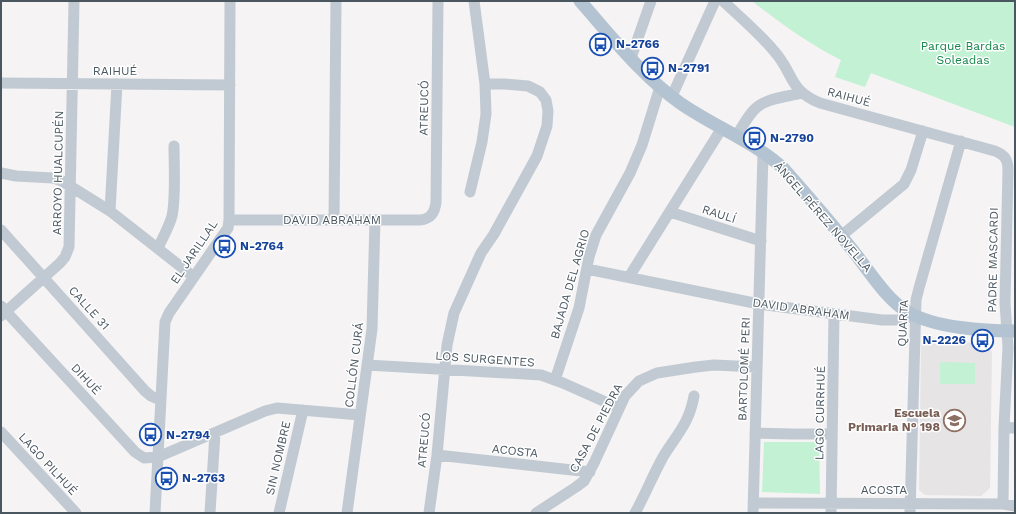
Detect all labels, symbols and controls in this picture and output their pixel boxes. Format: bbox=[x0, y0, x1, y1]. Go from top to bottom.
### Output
bus stop icon: N-2766 bbox=[588, 31, 614, 57]
place label: N-2766 bbox=[616, 37, 659, 51]
park label: Parque Bardas Soleadas bbox=[921, 39, 1005, 67]
bus stop icon: N-2791 bbox=[640, 55, 666, 81]
place label: N-2791 bbox=[668, 61, 709, 75]
street label: RAIHUÉ bbox=[93, 64, 138, 78]
street label: ATREUCÓ bbox=[417, 80, 431, 136]
street label: RAIHUÉ bbox=[826, 84, 873, 110]
street label: ARROYO HUALCUPÉN bbox=[50, 111, 66, 235]
bus stop icon: N-2790 bbox=[742, 125, 768, 151]
place label: N-2790 bbox=[770, 131, 814, 145]
street label: ÁNGEL PÉREZ NOVELLA bbox=[771, 159, 875, 275]
street label: RAULÍ bbox=[700, 202, 738, 226]
street label: PADRE MASCARDI bbox=[985, 207, 1001, 313]
street label: DAVID ABRAHAM bbox=[283, 213, 381, 227]
street label: EL JARILLAL bbox=[168, 218, 220, 286]
street label: BAJADA DEL AGRIO bbox=[548, 227, 592, 341]
bus stop icon: N-2764 bbox=[212, 233, 238, 259]
place label: N-2764 bbox=[240, 239, 284, 253]
street label: CALLE 31 bbox=[66, 283, 112, 333]
street label: DAVID ABRAHAM bbox=[752, 295, 850, 323]
street label: QUARTA bbox=[895, 299, 911, 347]
street label: BARTOLOMÉ PERI bbox=[735, 317, 753, 421]
street label: COLLÓN CURÁ bbox=[342, 321, 366, 408]
bus stop icon: N-2226 bbox=[969, 327, 995, 353]
place label: N-2226 bbox=[922, 333, 966, 347]
street label: LOS SURGENTES bbox=[435, 349, 535, 369]
street label: DIHUÉ bbox=[68, 361, 104, 398]
street label: LAGO CURRHUÉ bbox=[812, 365, 828, 460]
street label: CASA DE PIEDRA bbox=[567, 381, 625, 475]
place label: Escuela Primaria N° 198 bbox=[848, 406, 940, 434]
school or university icon: Escuela Primaria N° 198 bbox=[942, 407, 968, 433]
street label: ATREUCÓ bbox=[415, 412, 433, 468]
street label: SIN NOMBRE bbox=[263, 419, 293, 496]
bus stop icon: N-2794 bbox=[138, 422, 164, 448]
place label: N-2794 bbox=[166, 428, 210, 442]
street label: LAGO PILHUÉ bbox=[16, 430, 80, 498]
street label: ACOSTA bbox=[491, 442, 539, 460]
bus stop icon: N-2763 bbox=[154, 465, 180, 491]
place label: N-2763 bbox=[182, 471, 225, 485]
street label: ACOSTA bbox=[861, 483, 907, 497]

